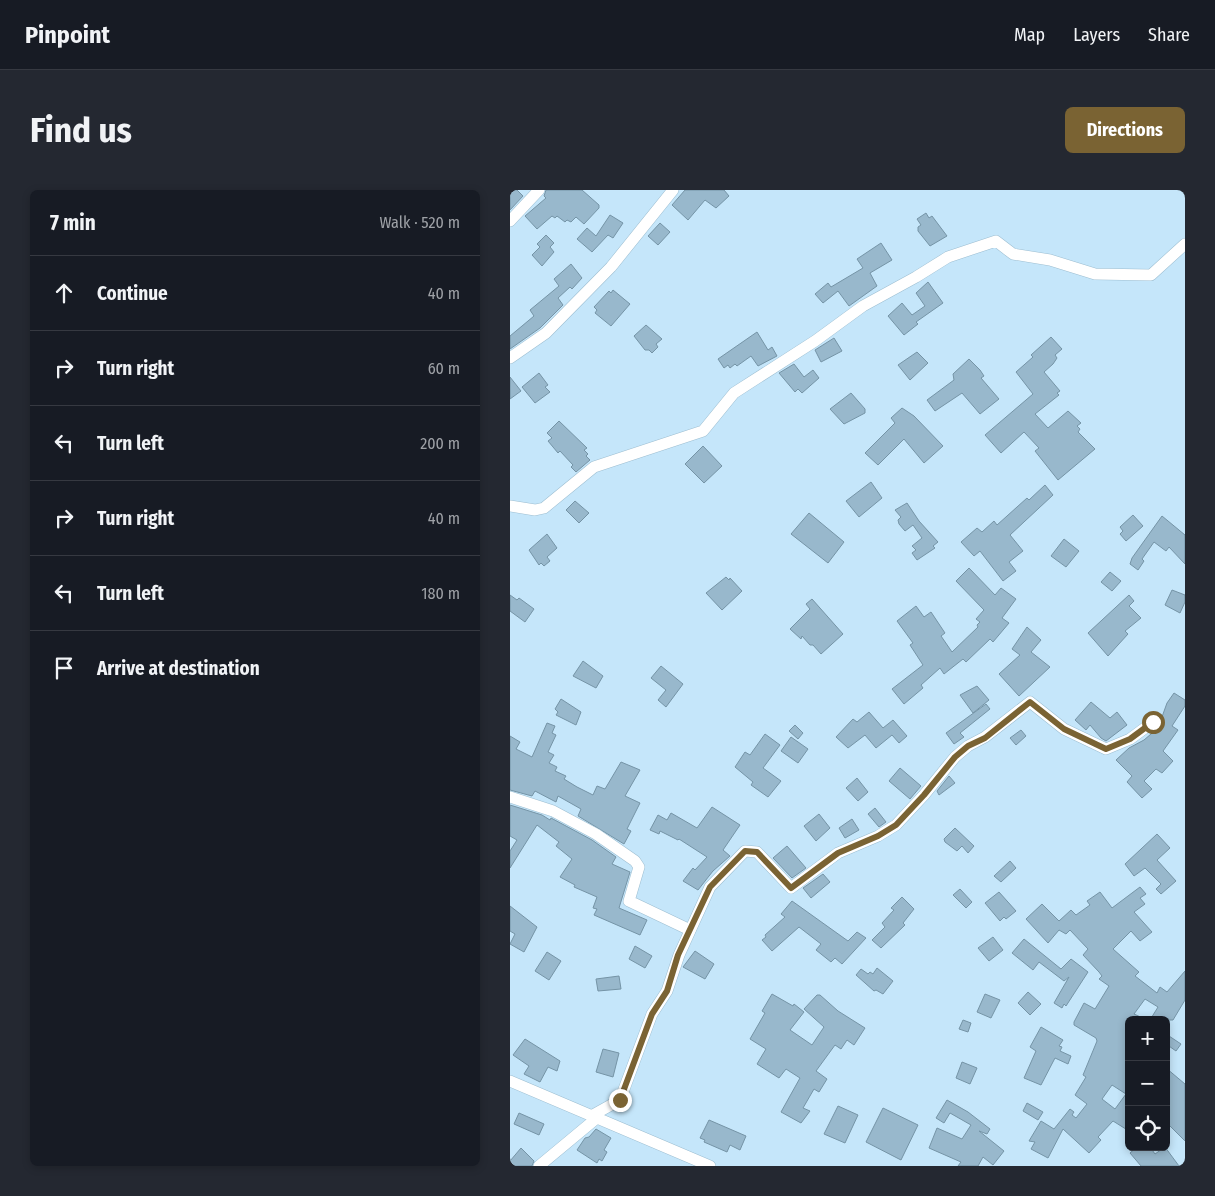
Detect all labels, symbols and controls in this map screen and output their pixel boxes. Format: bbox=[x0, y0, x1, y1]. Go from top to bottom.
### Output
text: Pinpoint bbox=[25, 21, 110, 49]
text: Map bbox=[1014, 24, 1045, 46]
text: Layers bbox=[1073, 24, 1120, 46]
text: Share bbox=[1148, 24, 1190, 46]
button: Directions bbox=[1065, 107, 1185, 153]
text: Find us bbox=[30, 109, 132, 151]
text: 7 min bbox=[50, 210, 96, 236]
text: Walk · 520 m bbox=[380, 213, 460, 232]
icon: ahead bbox=[50, 279, 78, 307]
text: Continue bbox=[97, 282, 168, 305]
text: 40 m bbox=[428, 284, 460, 303]
icon: right bbox=[50, 354, 78, 382]
text: Turn right bbox=[97, 357, 174, 380]
text: 60 m bbox=[428, 359, 460, 378]
icon: left bbox=[50, 429, 78, 457]
text: Turn left bbox=[97, 432, 164, 455]
text: 200 m bbox=[420, 434, 460, 453]
icon: right bbox=[50, 504, 78, 532]
text: Turn right bbox=[97, 507, 174, 530]
text: 40 m bbox=[428, 509, 460, 528]
icon: left bbox=[50, 579, 78, 607]
text: Turn left bbox=[97, 582, 164, 605]
text: 180 m bbox=[421, 584, 460, 603]
icon: arrive bbox=[50, 654, 78, 682]
text: Arrive at destination bbox=[97, 657, 260, 680]
route start bbox=[1142, 711, 1165, 734]
map controls bbox=[1125, 1016, 1170, 1151]
button: + bbox=[1125, 1016, 1170, 1061]
button: − bbox=[1125, 1061, 1170, 1106]
route end bbox=[609, 1089, 632, 1112]
button: locate bbox=[1125, 1106, 1170, 1151]

